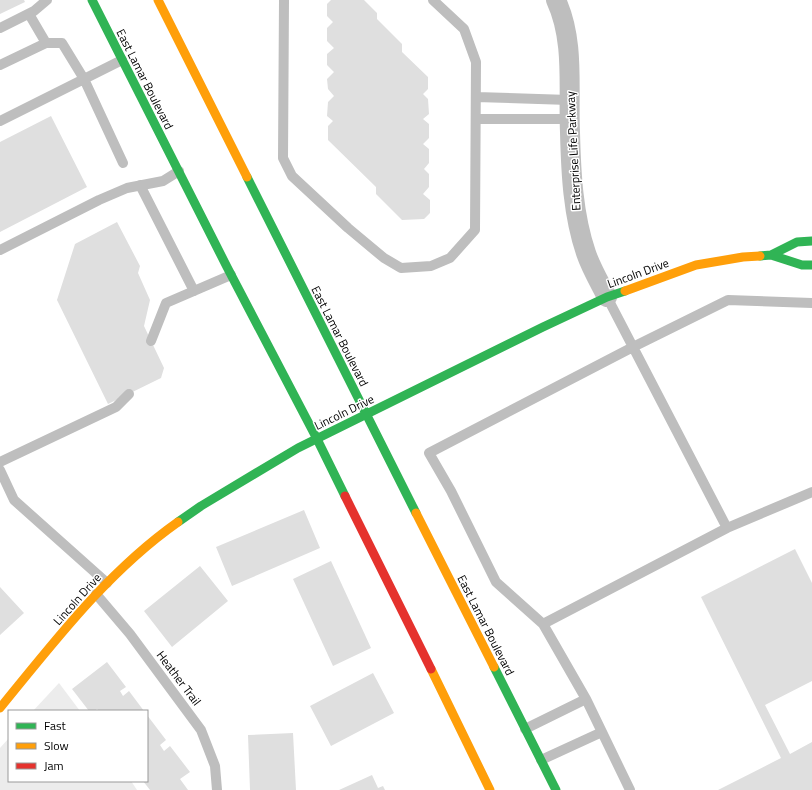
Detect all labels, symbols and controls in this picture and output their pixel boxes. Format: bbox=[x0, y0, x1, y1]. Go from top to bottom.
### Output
street label: East Lamar Boulevard bbox=[111, 25, 179, 133]
street label: Enterprise Life Parkway bbox=[560, 91, 586, 211]
street label: Lincoln Drive bbox=[604, 253, 672, 293]
street label: East Lamar Boulevard bbox=[306, 282, 374, 390]
street label: Lincoln Drive bbox=[311, 389, 377, 435]
street label: Lincoln Drive bbox=[48, 569, 106, 629]
street label: East Lamar Boulevard bbox=[452, 571, 520, 679]
street label: Heather Trail bbox=[152, 647, 206, 709]
legend bbox=[8, 710, 148, 782]
text: Fast bbox=[44, 716, 67, 735]
text: Slow bbox=[44, 736, 69, 755]
text: Jam bbox=[44, 756, 64, 775]

